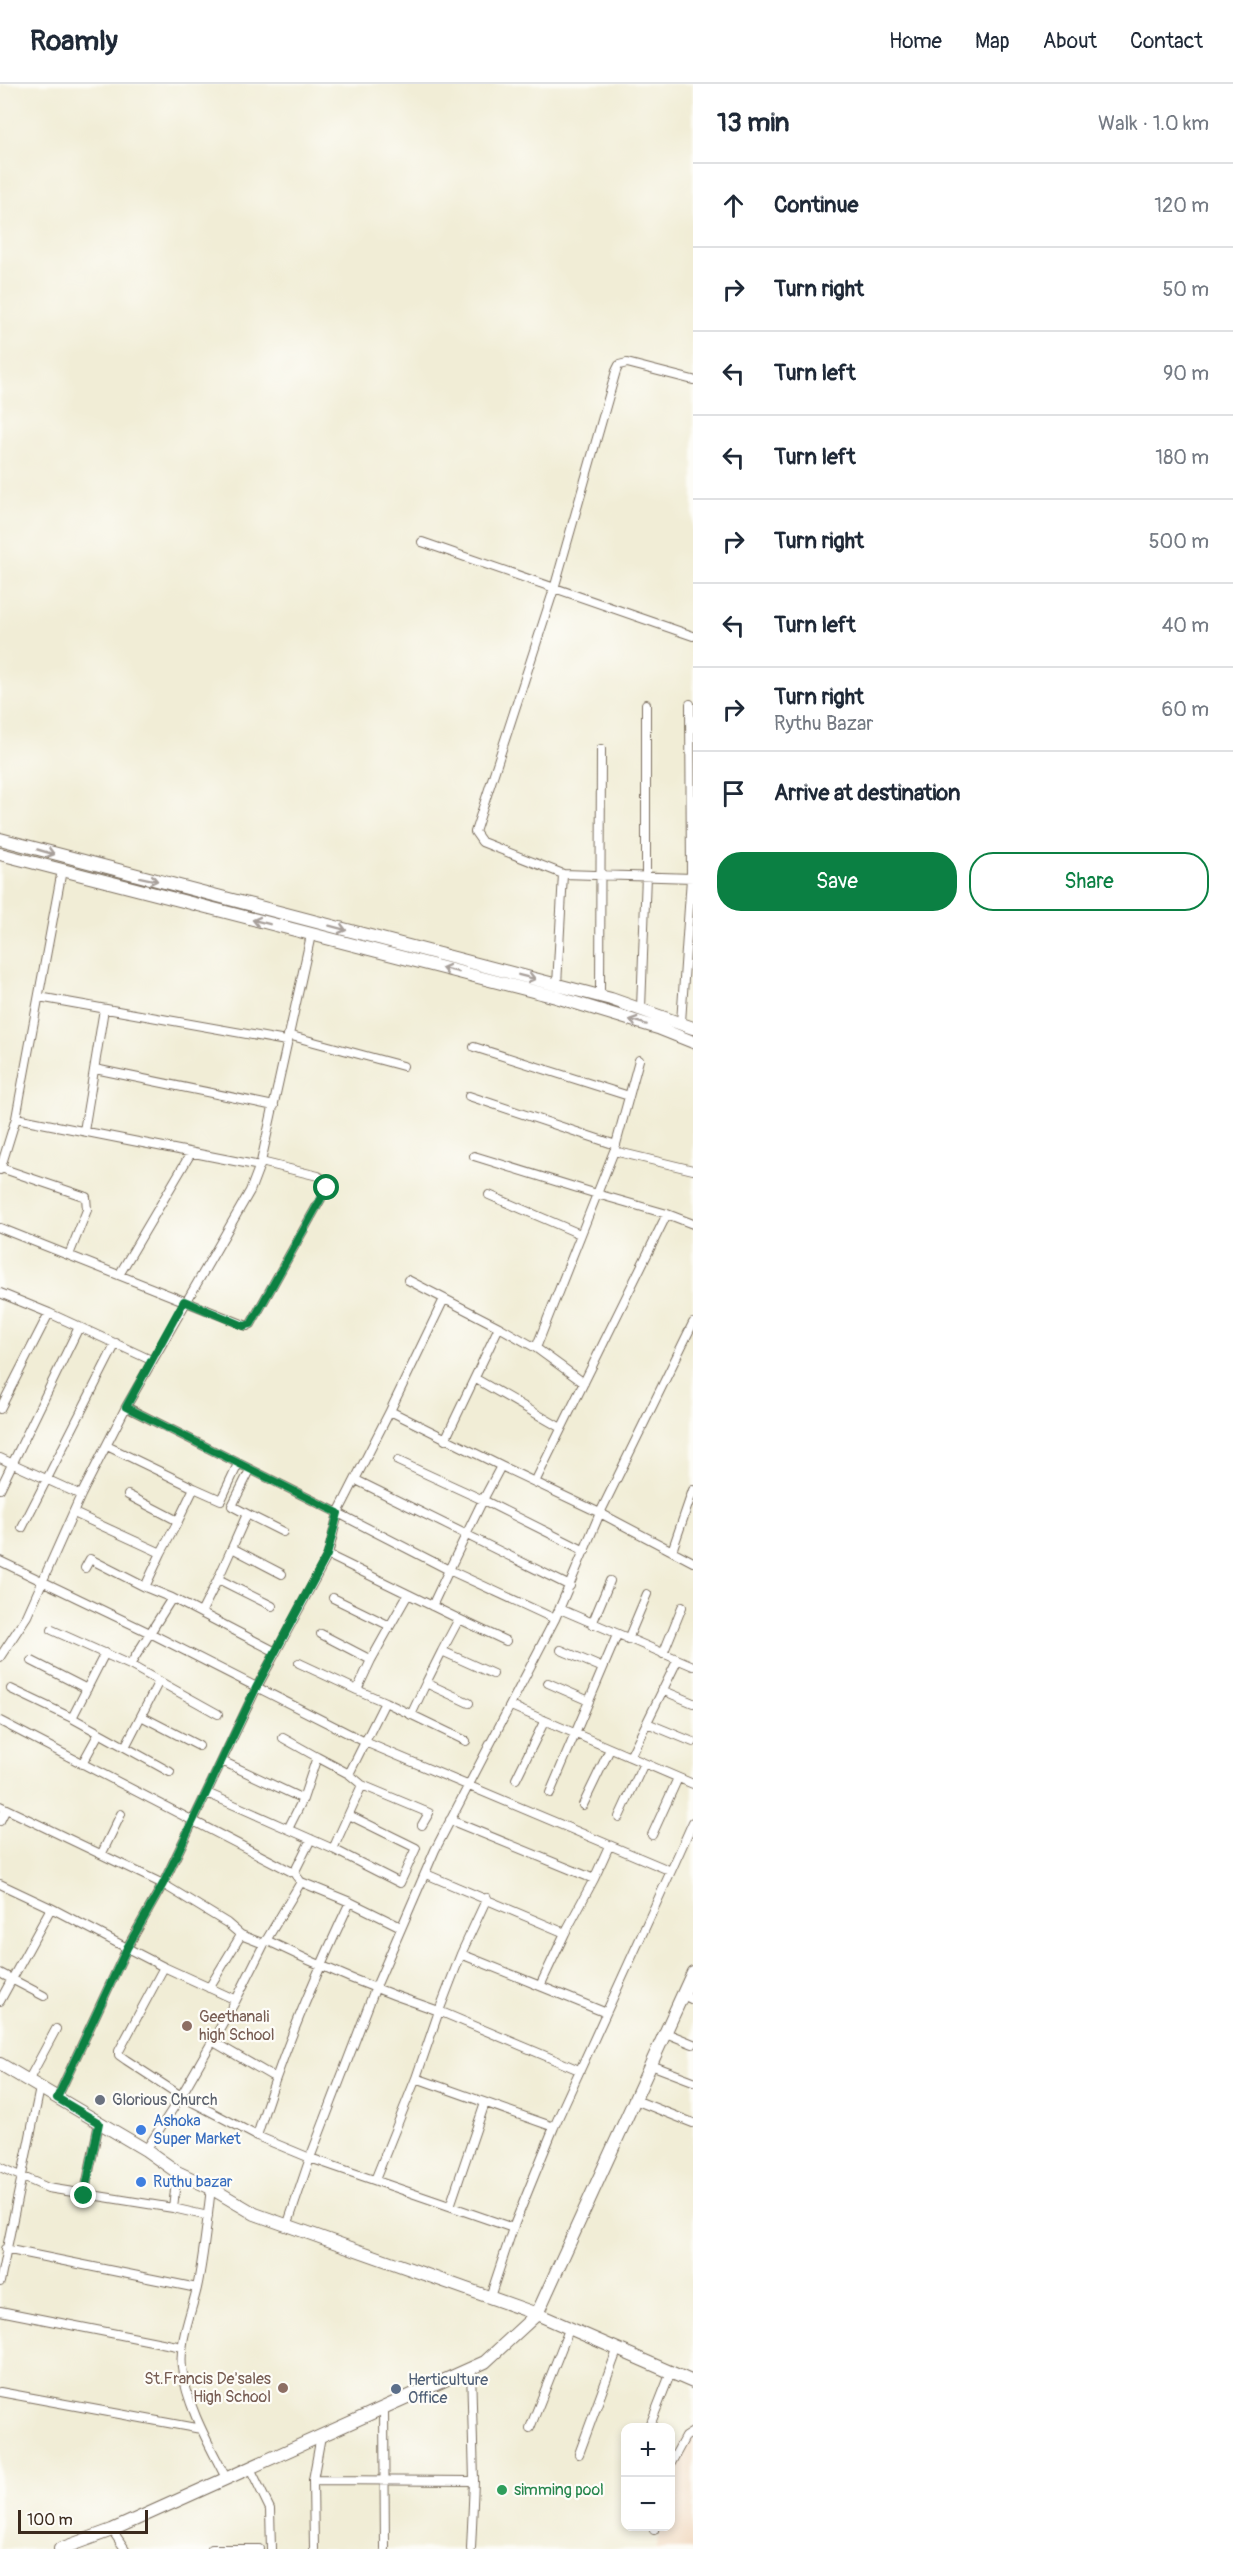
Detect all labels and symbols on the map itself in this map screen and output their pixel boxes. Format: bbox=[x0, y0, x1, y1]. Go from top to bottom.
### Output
one-way arrow bbox=[36, 847, 55, 858]
one-way arrow bbox=[139, 874, 158, 885]
one-way arrow bbox=[252, 916, 271, 928]
one-way arrow bbox=[328, 923, 347, 934]
one-way arrow bbox=[441, 963, 460, 975]
one-way arrow bbox=[517, 972, 536, 984]
one-way arrow bbox=[629, 1016, 648, 1027]
route start bbox=[313, 1174, 339, 1200]
place label: Geethanali high School bbox=[199, 2007, 275, 2045]
marker: Geethanali high School bbox=[180, 2019, 194, 2033]
place label: Glorious Church bbox=[112, 2090, 217, 2110]
marker: Glorious Church bbox=[93, 2093, 107, 2107]
place label: Ashoka Super Market bbox=[153, 2111, 241, 2149]
marker: Ashoka Super Market bbox=[134, 2123, 148, 2137]
place label: Ruthu bazar bbox=[153, 2172, 233, 2192]
marker: Ruthu bazar bbox=[134, 2175, 148, 2189]
route end bbox=[70, 2182, 96, 2208]
place label: St.Francis De'sales High School bbox=[144, 2369, 271, 2407]
place label: Herticulture Office bbox=[408, 2370, 488, 2408]
marker: St.Francis De'sales High School bbox=[276, 2381, 290, 2395]
marker: Herticulture Office bbox=[389, 2382, 403, 2396]
place label: simming pool bbox=[514, 2480, 604, 2500]
marker: simming pool bbox=[495, 2483, 509, 2497]
scale bar bbox=[18, 2507, 148, 2534]

